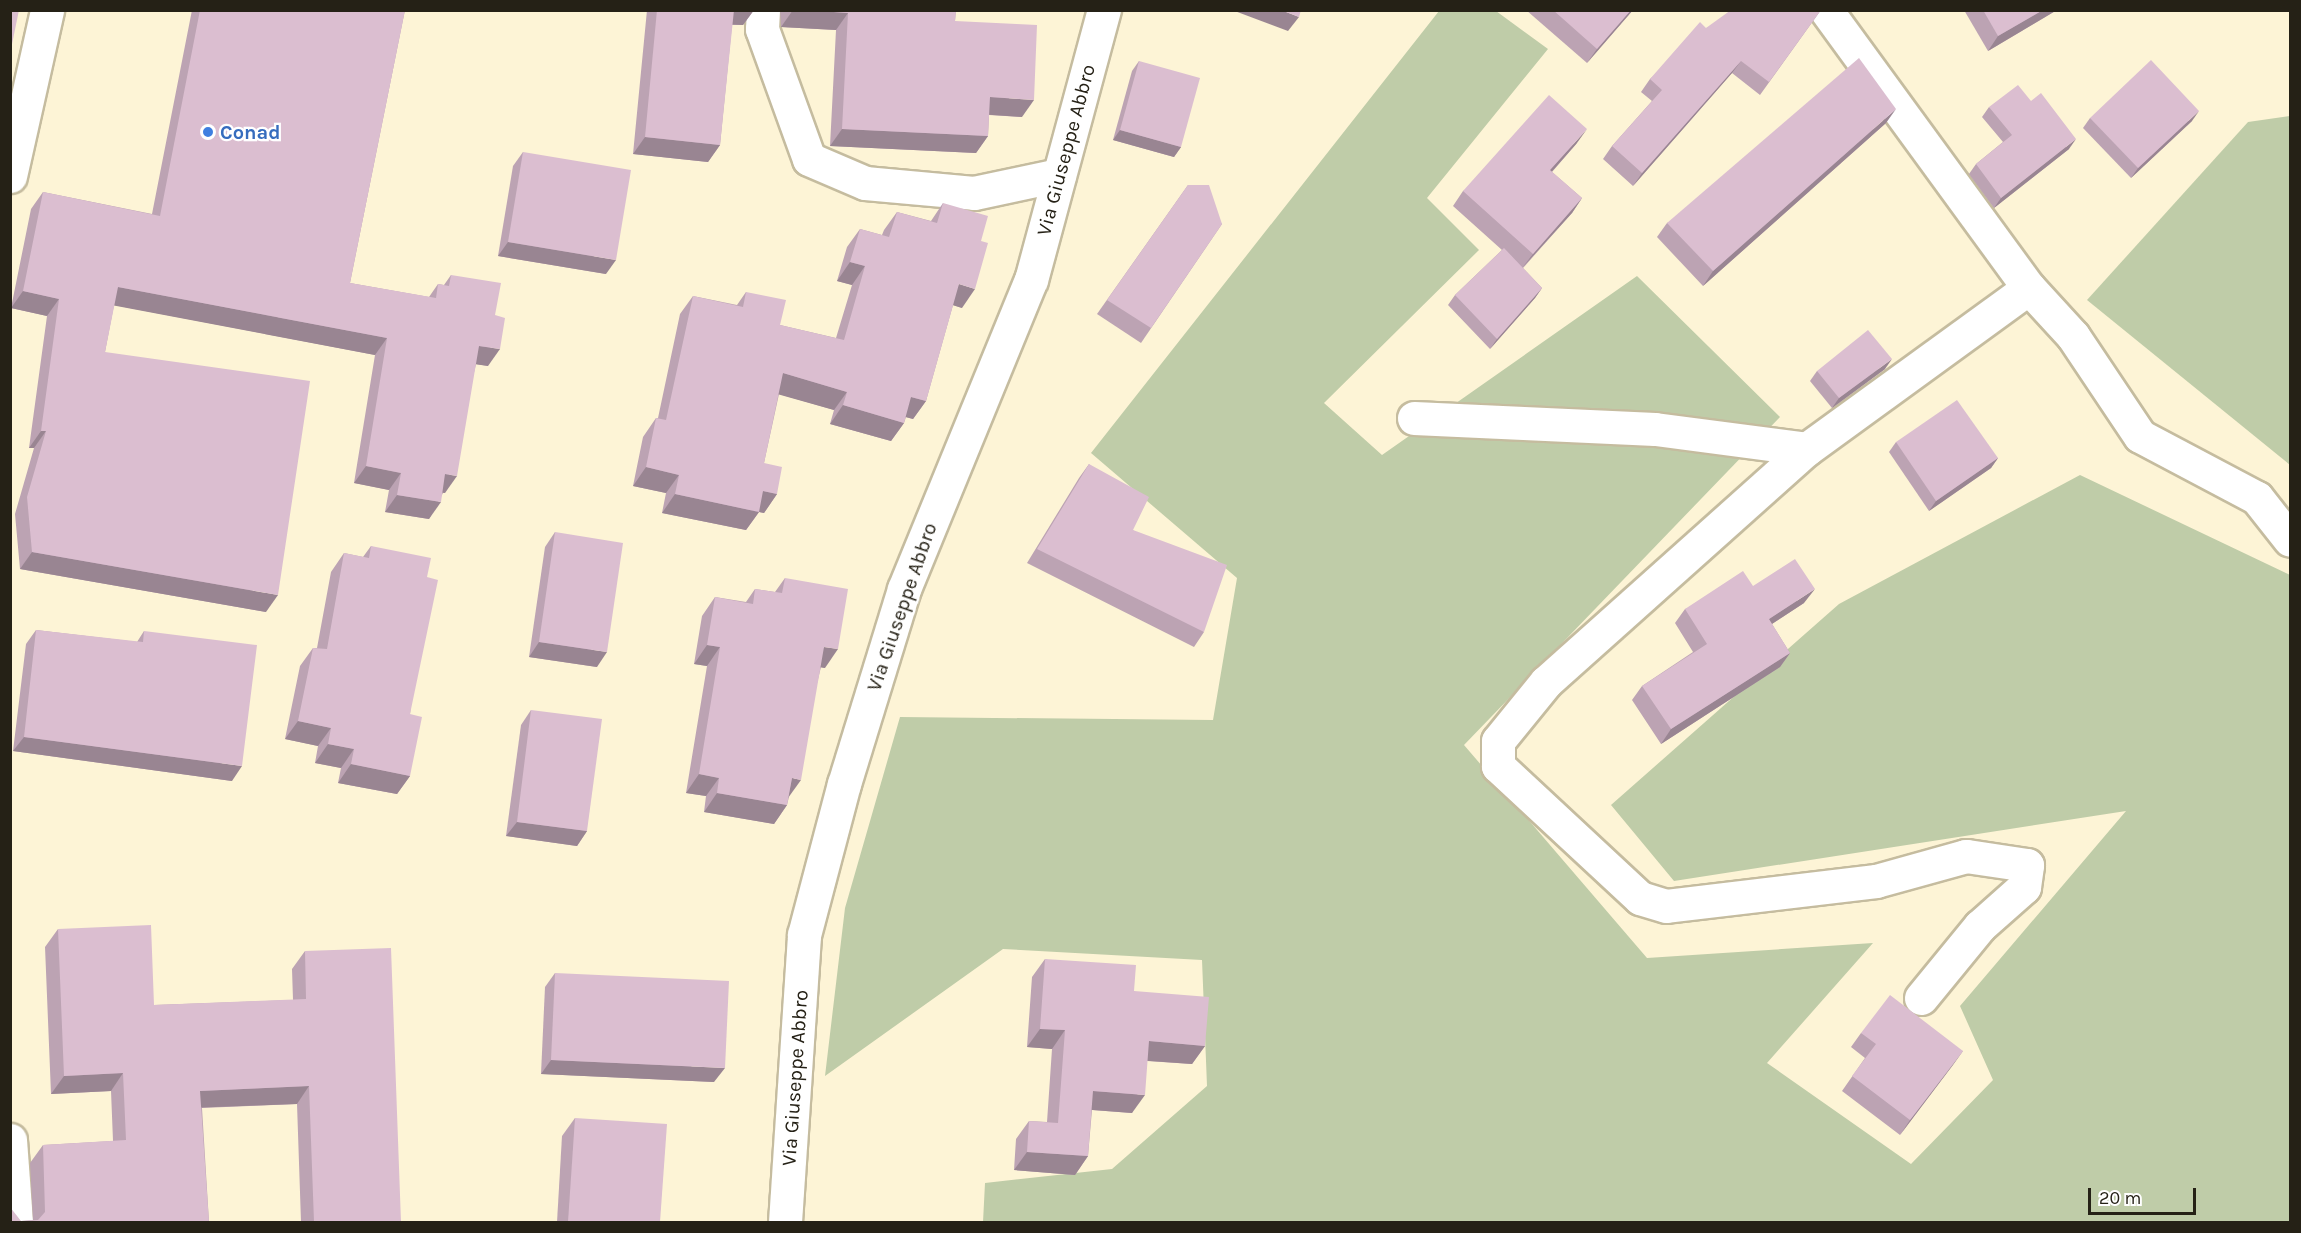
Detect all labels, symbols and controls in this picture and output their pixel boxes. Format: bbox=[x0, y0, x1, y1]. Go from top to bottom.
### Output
street label: Via Giuseppe Abbro bbox=[1032, 62, 1100, 238]
place label: Conad bbox=[220, 120, 280, 144]
marker: Conad bbox=[201, 125, 215, 139]
street label: Via Giuseppe Abbro bbox=[862, 520, 942, 694]
street label: Via Giuseppe Abbro bbox=[777, 989, 813, 1167]
scale bar bbox=[2091, 1176, 2199, 1214]
text: 20 m bbox=[2099, 1187, 2141, 1209]

